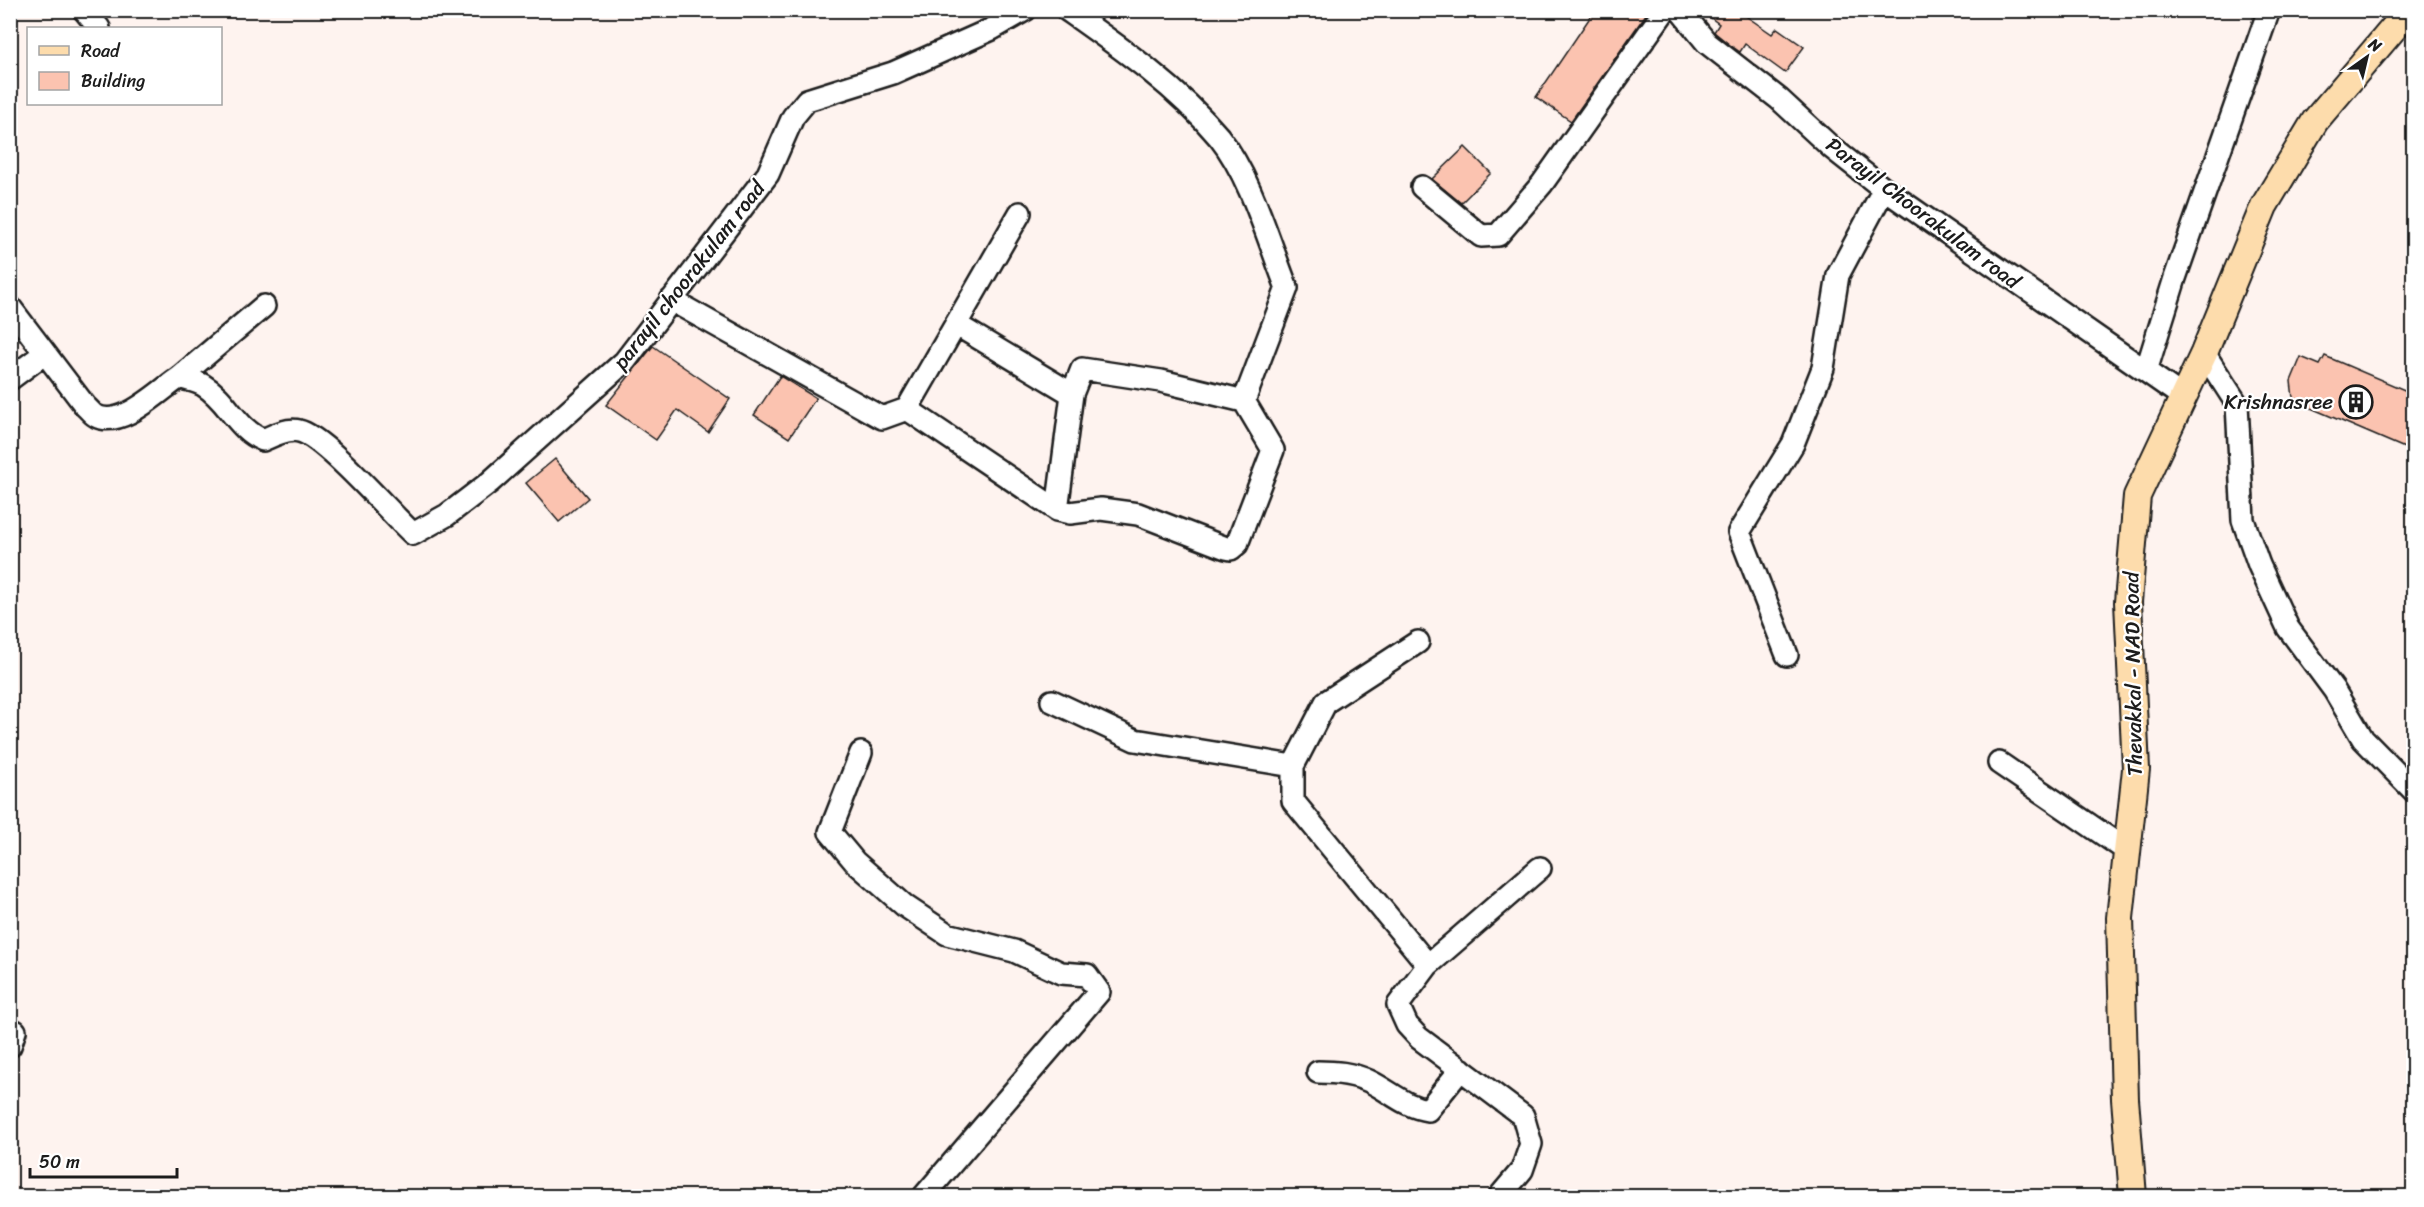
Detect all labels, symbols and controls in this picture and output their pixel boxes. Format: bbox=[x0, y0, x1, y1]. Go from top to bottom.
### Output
legend bbox=[27, 27, 222, 105]
north arrow bbox=[2337, 27, 2397, 87]
text: N bbox=[2362, 29, 2389, 61]
text: Road bbox=[81, 35, 121, 67]
text: Building bbox=[81, 65, 145, 97]
street label: Parayil Choorakulam road bbox=[1817, 127, 2030, 300]
street label: parayil choorakulam road bbox=[602, 170, 777, 379]
place label: Krishnasree bbox=[2224, 383, 2333, 421]
building icon: Krishnasree bbox=[2338, 384, 2374, 420]
street label: Thevakkal - NAD Road bbox=[2112, 570, 2154, 777]
scale bar bbox=[30, 1141, 177, 1179]
text: 50 m bbox=[39, 1146, 80, 1178]

